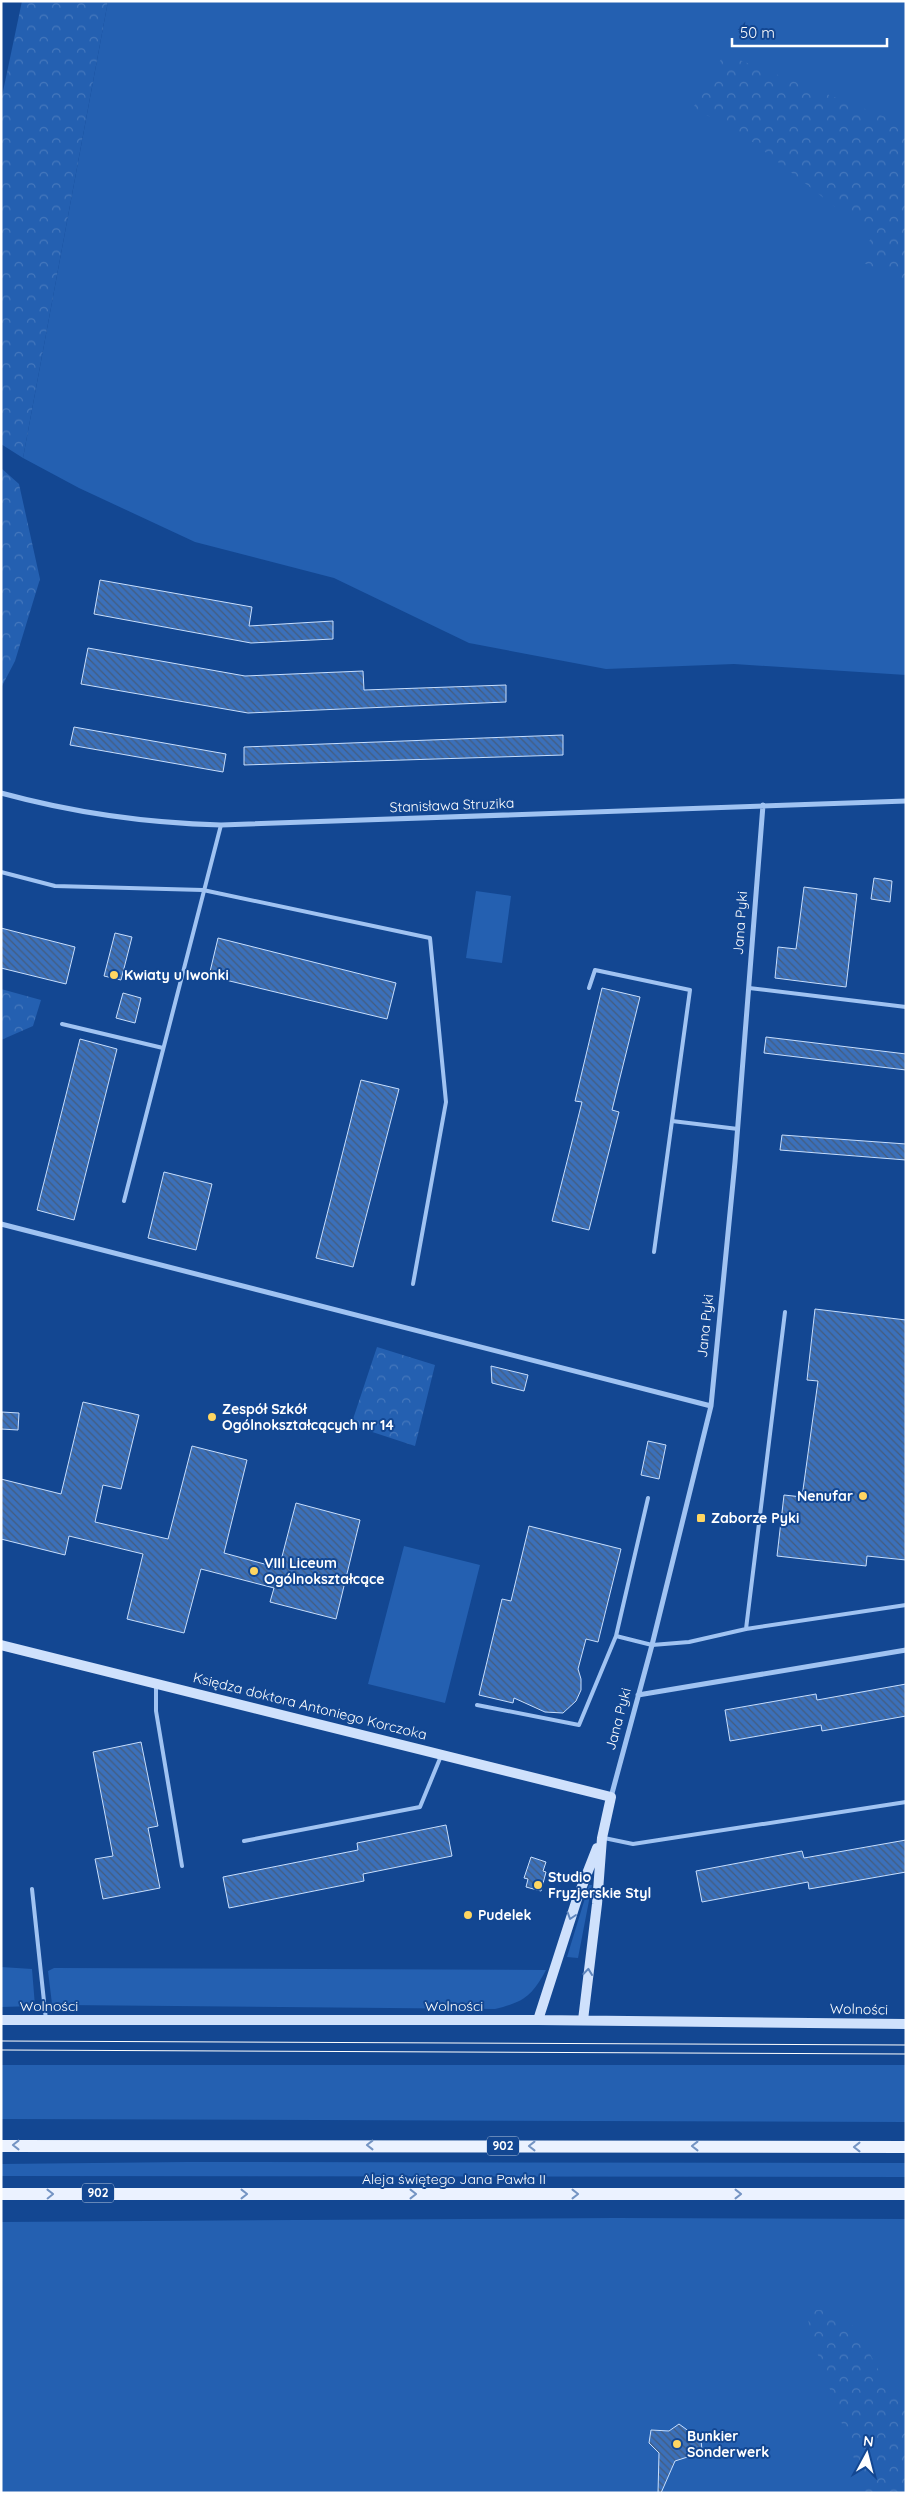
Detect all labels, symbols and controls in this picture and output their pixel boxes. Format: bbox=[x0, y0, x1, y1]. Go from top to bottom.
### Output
scale bar bbox=[732, 15, 887, 47]
text: 50 m bbox=[740, 23, 775, 42]
street label: Stanisława Struzika bbox=[389, 794, 515, 816]
street label: Jana Pyki bbox=[729, 891, 751, 955]
place label: Kwiaty u Iwonki bbox=[124, 966, 229, 984]
marker: Kwiaty u Iwonki bbox=[108, 969, 120, 981]
street label: Jana Pyki bbox=[693, 1293, 717, 1359]
place label: Zespół Szkół Ogólnokształcących nr 14 bbox=[222, 1400, 394, 1434]
marker: Zespół Szkół Ogólnokształcących nr 14 bbox=[206, 1411, 218, 1423]
place label: Nenufar bbox=[797, 1487, 853, 1505]
marker: Nenufar bbox=[857, 1490, 869, 1502]
place label: Zaborze Pyki bbox=[711, 1509, 799, 1527]
marker: Zaborze Pyki bbox=[695, 1512, 707, 1524]
place label: VIII Liceum Ogólnokształcące bbox=[264, 1554, 384, 1588]
marker: VIII Liceum Ogólnokształcące bbox=[248, 1565, 260, 1577]
street label: Księdza doktora Antoniego Korczoka bbox=[191, 1668, 429, 1744]
street label: Jana Pyki bbox=[601, 1686, 635, 1752]
place label: Studio Fryzjerskie Styl bbox=[548, 1868, 651, 1902]
marker: Studio Fryzjerskie Styl bbox=[532, 1879, 544, 1891]
place label: Pudelek bbox=[478, 1906, 532, 1924]
marker: Pudelek bbox=[462, 1909, 474, 1921]
one-way arrow bbox=[567, 1911, 577, 1919]
one-way arrow bbox=[582, 1967, 593, 1975]
street label: Wolności bbox=[20, 1997, 78, 2015]
street label: Wolności bbox=[425, 1997, 483, 2015]
street label: Wolności bbox=[830, 1999, 888, 2019]
road number: 902 bbox=[487, 2136, 519, 2156]
one-way arrow bbox=[12, 2140, 20, 2151]
one-way arrow bbox=[365, 2140, 373, 2150]
one-way arrow bbox=[528, 2141, 536, 2151]
one-way arrow bbox=[690, 2141, 698, 2151]
one-way arrow bbox=[853, 2142, 860, 2152]
street label: Aleja świętego Jana Pawła II bbox=[362, 2170, 546, 2188]
road number: 902 bbox=[82, 2184, 114, 2202]
one-way arrow bbox=[46, 2188, 54, 2199]
one-way arrow bbox=[241, 2189, 249, 2199]
one-way arrow bbox=[410, 2189, 417, 2199]
one-way arrow bbox=[572, 2189, 580, 2199]
one-way arrow bbox=[734, 2189, 742, 2199]
place label: Bunkier Sonderwerk bbox=[687, 2427, 769, 2461]
north arrow bbox=[842, 2429, 892, 2479]
text: N bbox=[862, 2432, 875, 2451]
marker: Bunkier Sonderwerk bbox=[671, 2438, 683, 2450]

